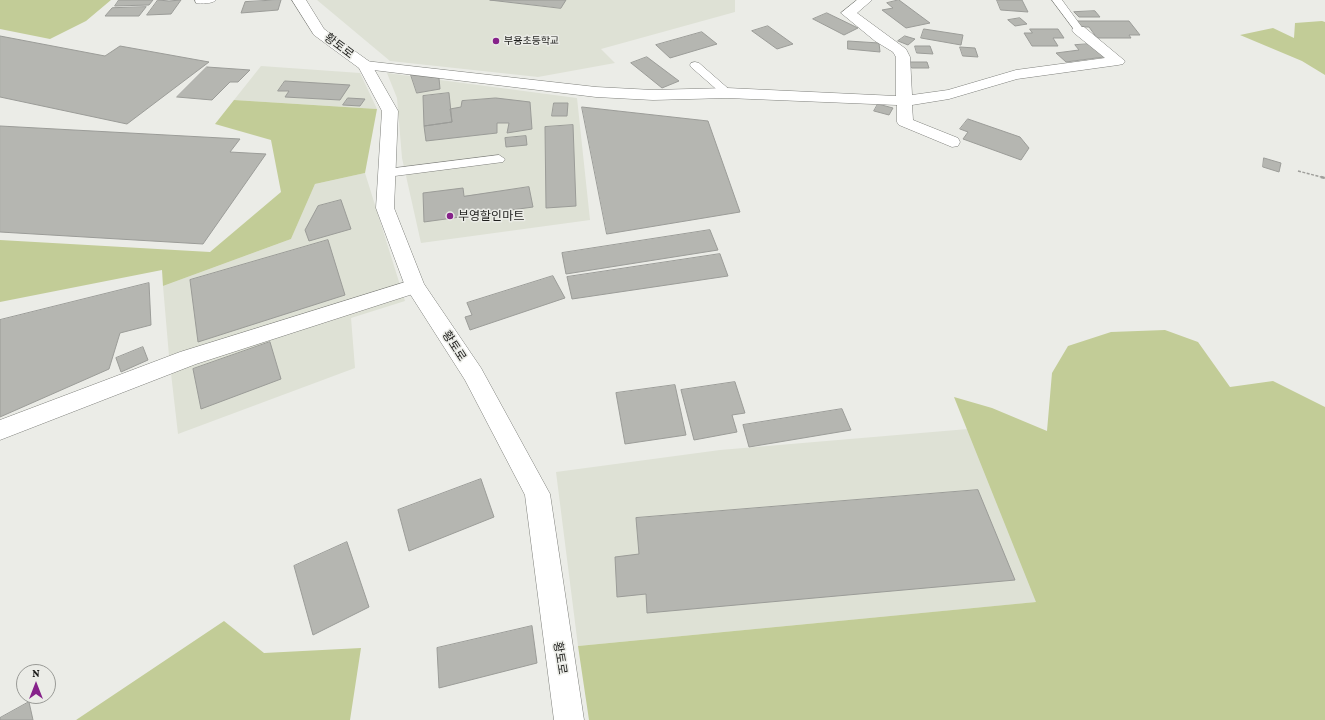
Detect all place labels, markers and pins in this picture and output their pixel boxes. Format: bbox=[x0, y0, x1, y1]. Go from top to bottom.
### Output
place label: 부용초등학교 bbox=[504, 35, 559, 47]
marker: 부용초등학교 bbox=[491, 36, 501, 46]
place label: 부영할인마트 bbox=[458, 209, 524, 223]
marker: 부영할인마트 bbox=[445, 211, 455, 221]

